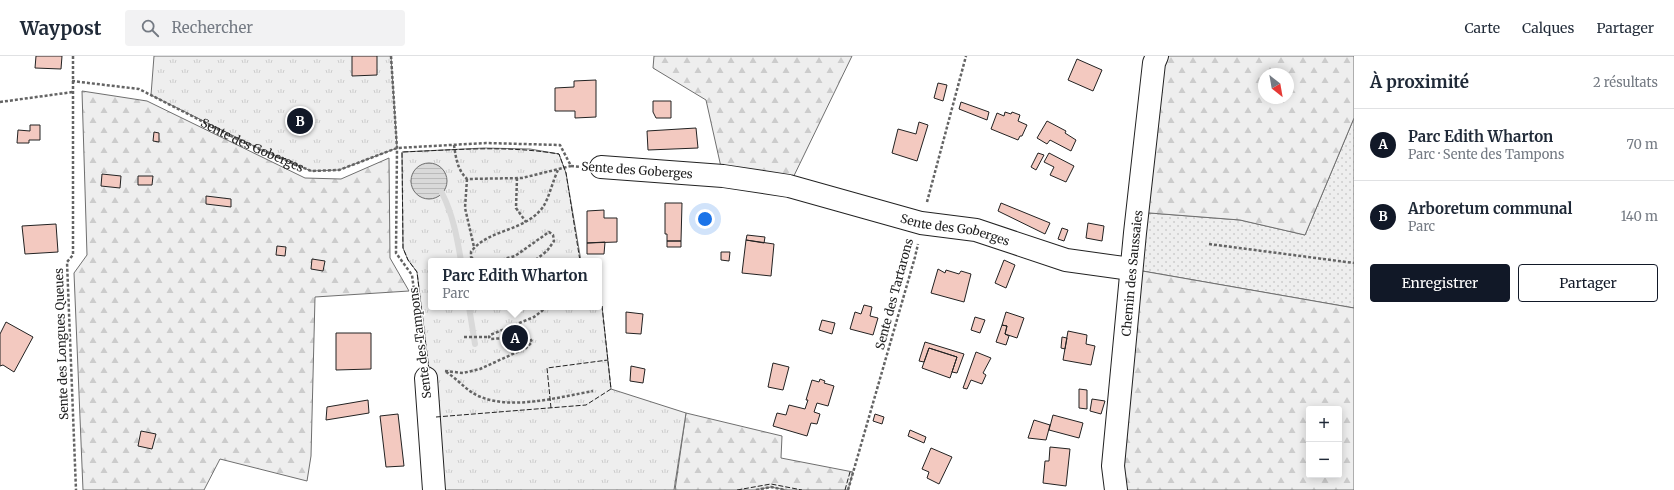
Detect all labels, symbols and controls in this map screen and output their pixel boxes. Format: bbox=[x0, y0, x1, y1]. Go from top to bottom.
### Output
search box bbox=[125, 10, 405, 46]
text: Waypost bbox=[20, 16, 101, 40]
icon: search bbox=[139, 17, 161, 39]
text: Rechercher bbox=[171, 18, 253, 37]
text: Carte bbox=[1464, 19, 1500, 37]
text: Calques bbox=[1522, 19, 1574, 37]
text: Partager bbox=[1596, 19, 1654, 37]
north arrow bbox=[1258, 68, 1294, 104]
text: À proximité bbox=[1370, 71, 1469, 93]
text: 2 résultats bbox=[1593, 74, 1658, 91]
pin: B bbox=[287, 106, 313, 136]
street label: Sente des Goberges bbox=[199, 114, 307, 175]
text: Parc Edith Wharton bbox=[1408, 127, 1553, 146]
text: A bbox=[1378, 136, 1388, 153]
text: 70 m bbox=[1627, 136, 1658, 153]
text: Parc · Sente des Tampons bbox=[1408, 146, 1564, 163]
street label: Sente des Goberges bbox=[581, 159, 693, 181]
text: Arboretum communal bbox=[1408, 199, 1572, 218]
text: B bbox=[1378, 208, 1388, 225]
text: 140 m bbox=[1621, 208, 1658, 225]
your location bbox=[695, 209, 715, 229]
street label: Chemin des Saussaies bbox=[1118, 209, 1145, 337]
street label: Sente des Goberges bbox=[899, 210, 1012, 248]
text: Parc bbox=[1408, 218, 1435, 235]
street label: Sente des Tartarons bbox=[872, 237, 916, 351]
popup bbox=[428, 258, 602, 310]
button: Enregistrer bbox=[1370, 264, 1510, 302]
button: Partager bbox=[1518, 264, 1658, 302]
text: Parc Edith Wharton bbox=[442, 266, 588, 285]
street label: Sente des Longues Queues bbox=[51, 268, 71, 420]
text: Parc bbox=[442, 285, 470, 302]
street label: Sente des Tampons bbox=[406, 286, 434, 400]
pin: A bbox=[502, 323, 528, 353]
map controls bbox=[1306, 406, 1342, 478]
button: + bbox=[1306, 406, 1342, 442]
button: − bbox=[1306, 442, 1342, 478]

